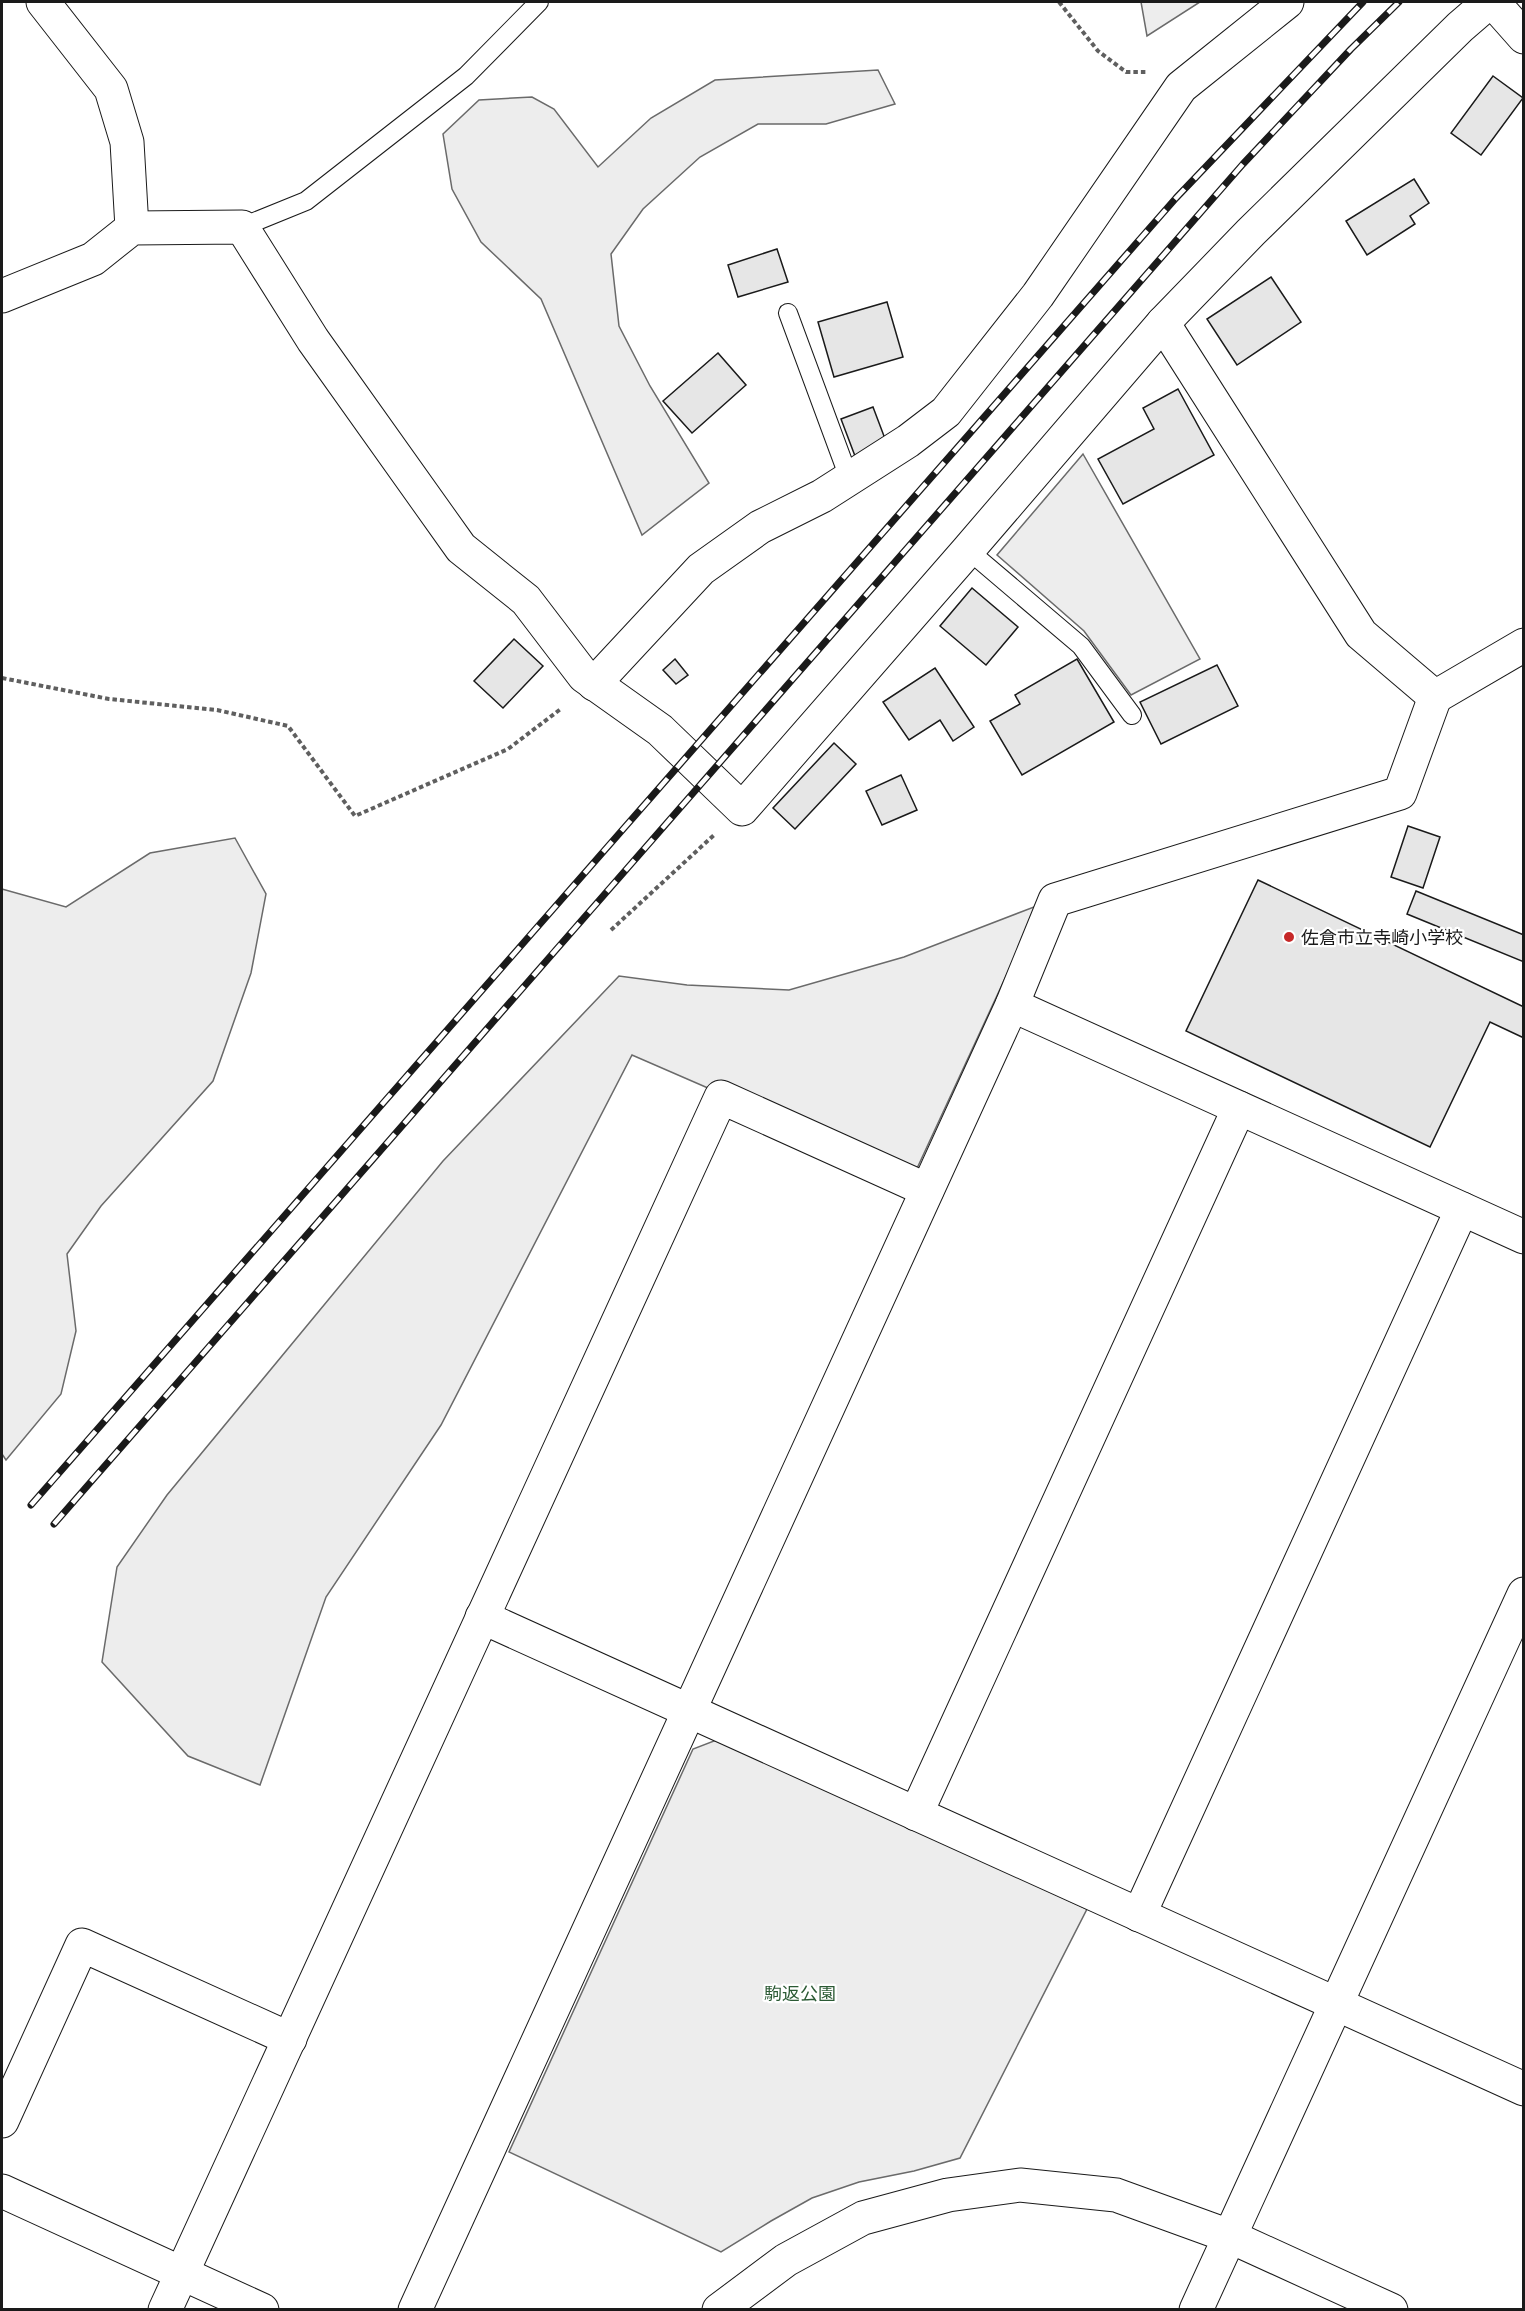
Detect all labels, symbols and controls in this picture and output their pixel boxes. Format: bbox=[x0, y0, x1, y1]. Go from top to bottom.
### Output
place label: 佐倉市立寺崎小学校 bbox=[1301, 927, 1463, 948]
marker: 佐倉市立寺崎小学校 bbox=[1282, 930, 1296, 944]
park label: 駒返公園 bbox=[764, 1983, 836, 2004]

